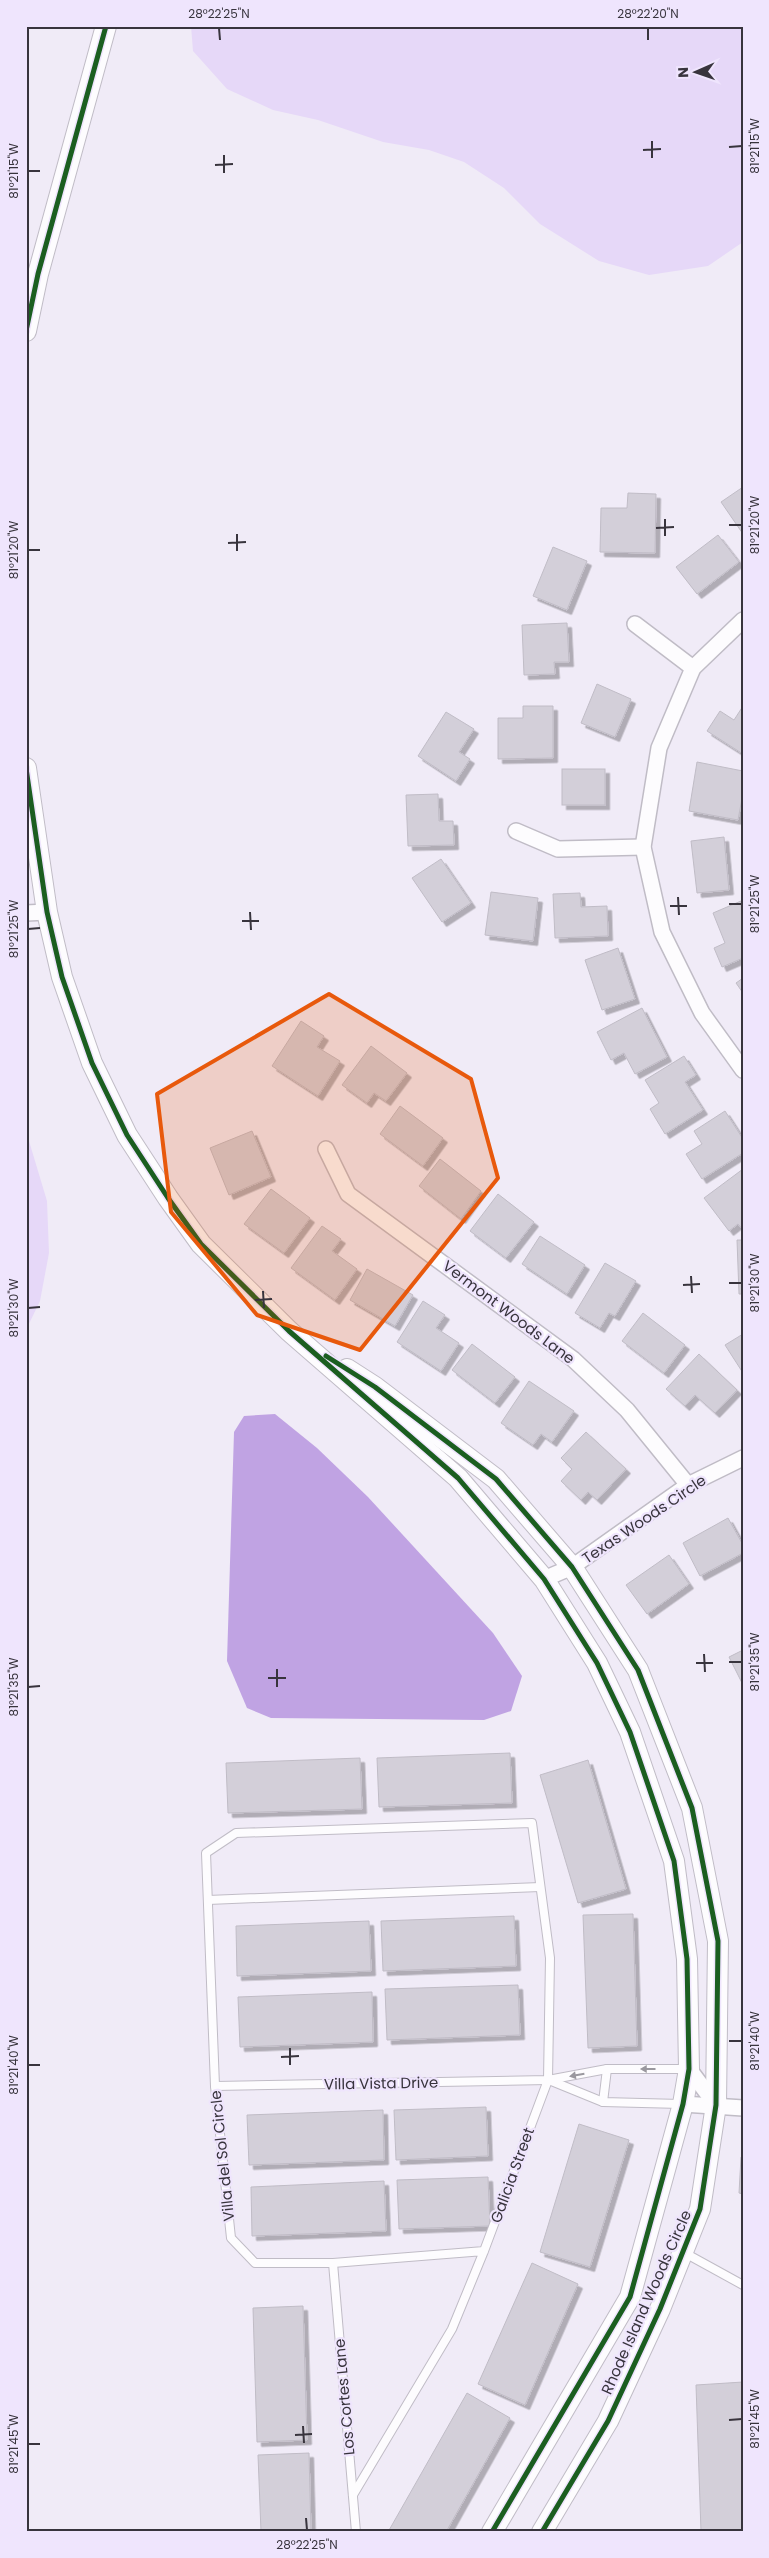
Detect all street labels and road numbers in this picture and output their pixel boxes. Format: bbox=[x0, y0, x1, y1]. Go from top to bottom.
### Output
street label: Vermont Woods Lane bbox=[439, 1255, 579, 1369]
street label: Texas Woods Circle bbox=[578, 1470, 710, 1568]
street label: Villa Vista Drive bbox=[324, 2072, 438, 2094]
street label: Villa del Sol Circle bbox=[205, 2089, 239, 2223]
street label: Galicia Street bbox=[485, 2124, 539, 2226]
street label: Rhode Island Woods Circle bbox=[596, 2207, 696, 2397]
street label: Los Cortes Lane bbox=[328, 2338, 360, 2456]

